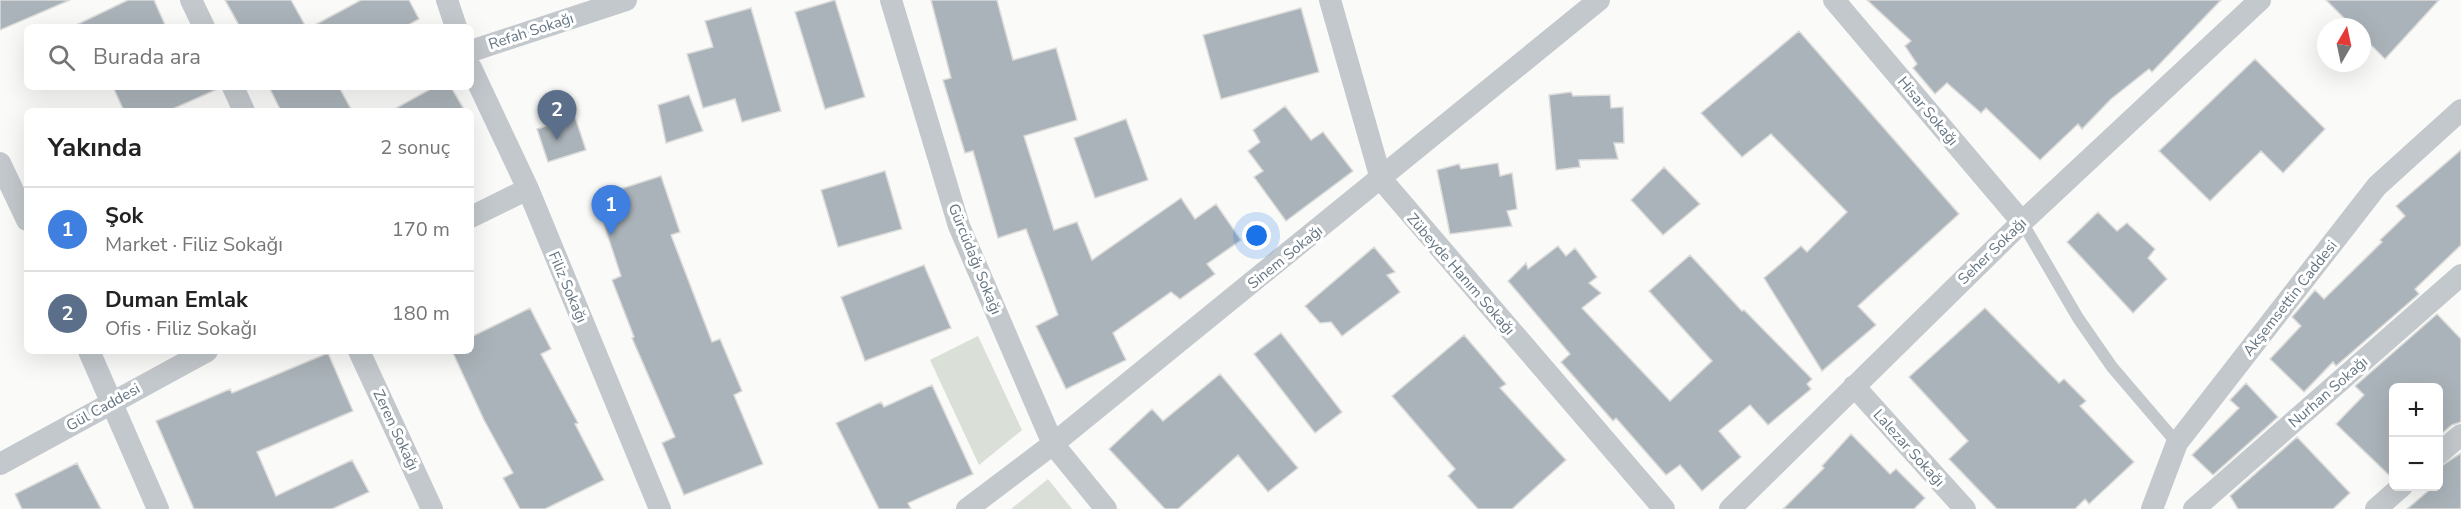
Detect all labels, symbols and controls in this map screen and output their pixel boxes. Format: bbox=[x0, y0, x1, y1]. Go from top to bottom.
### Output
street label: Refah Sokağı bbox=[486, 8, 576, 54]
north arrow bbox=[2317, 18, 2371, 72]
search box bbox=[24, 24, 474, 90]
icon: search bbox=[45, 41, 78, 74]
text: Burada ara bbox=[93, 42, 201, 72]
street label: Hisar Sokağı bbox=[1893, 72, 1963, 150]
pin: 2 bbox=[538, 90, 576, 140]
text: Yakında bbox=[48, 130, 142, 165]
text: 2 sonuç bbox=[380, 134, 450, 161]
pin: 1 bbox=[592, 186, 630, 235]
text: Şok bbox=[105, 201, 143, 231]
street label: Gürcüdağı Sokağı bbox=[944, 201, 1006, 317]
street label: Zübeyde Hanım Sokağı bbox=[1403, 209, 1519, 339]
street label: Seher Sokağı bbox=[1953, 213, 2031, 289]
text: 1 bbox=[62, 216, 74, 243]
text: 170 m bbox=[392, 216, 450, 243]
your location bbox=[1242, 221, 1271, 250]
street label: Sinem Sokağı bbox=[1243, 221, 1327, 293]
text: Market · Filiz Sokağı bbox=[105, 231, 283, 258]
street label: Akşemsettin Caddesi bbox=[2239, 236, 2341, 360]
street label: Filiz Sokağı bbox=[544, 248, 592, 326]
text: Duman Emlak bbox=[105, 285, 248, 315]
text: 2 bbox=[62, 300, 74, 327]
text: 180 m bbox=[392, 300, 450, 327]
text: Ofis · Filiz Sokağı bbox=[105, 315, 257, 342]
street label: Nurhan Sokağı bbox=[2284, 352, 2372, 432]
street label: Gül Caddesi bbox=[62, 378, 144, 436]
map controls bbox=[2389, 383, 2443, 491]
button: + bbox=[2389, 383, 2443, 437]
street label: Zeren Sokağı bbox=[368, 386, 424, 474]
street label: Lalezar Sokağı bbox=[1869, 405, 1949, 491]
button: − bbox=[2389, 437, 2443, 491]

